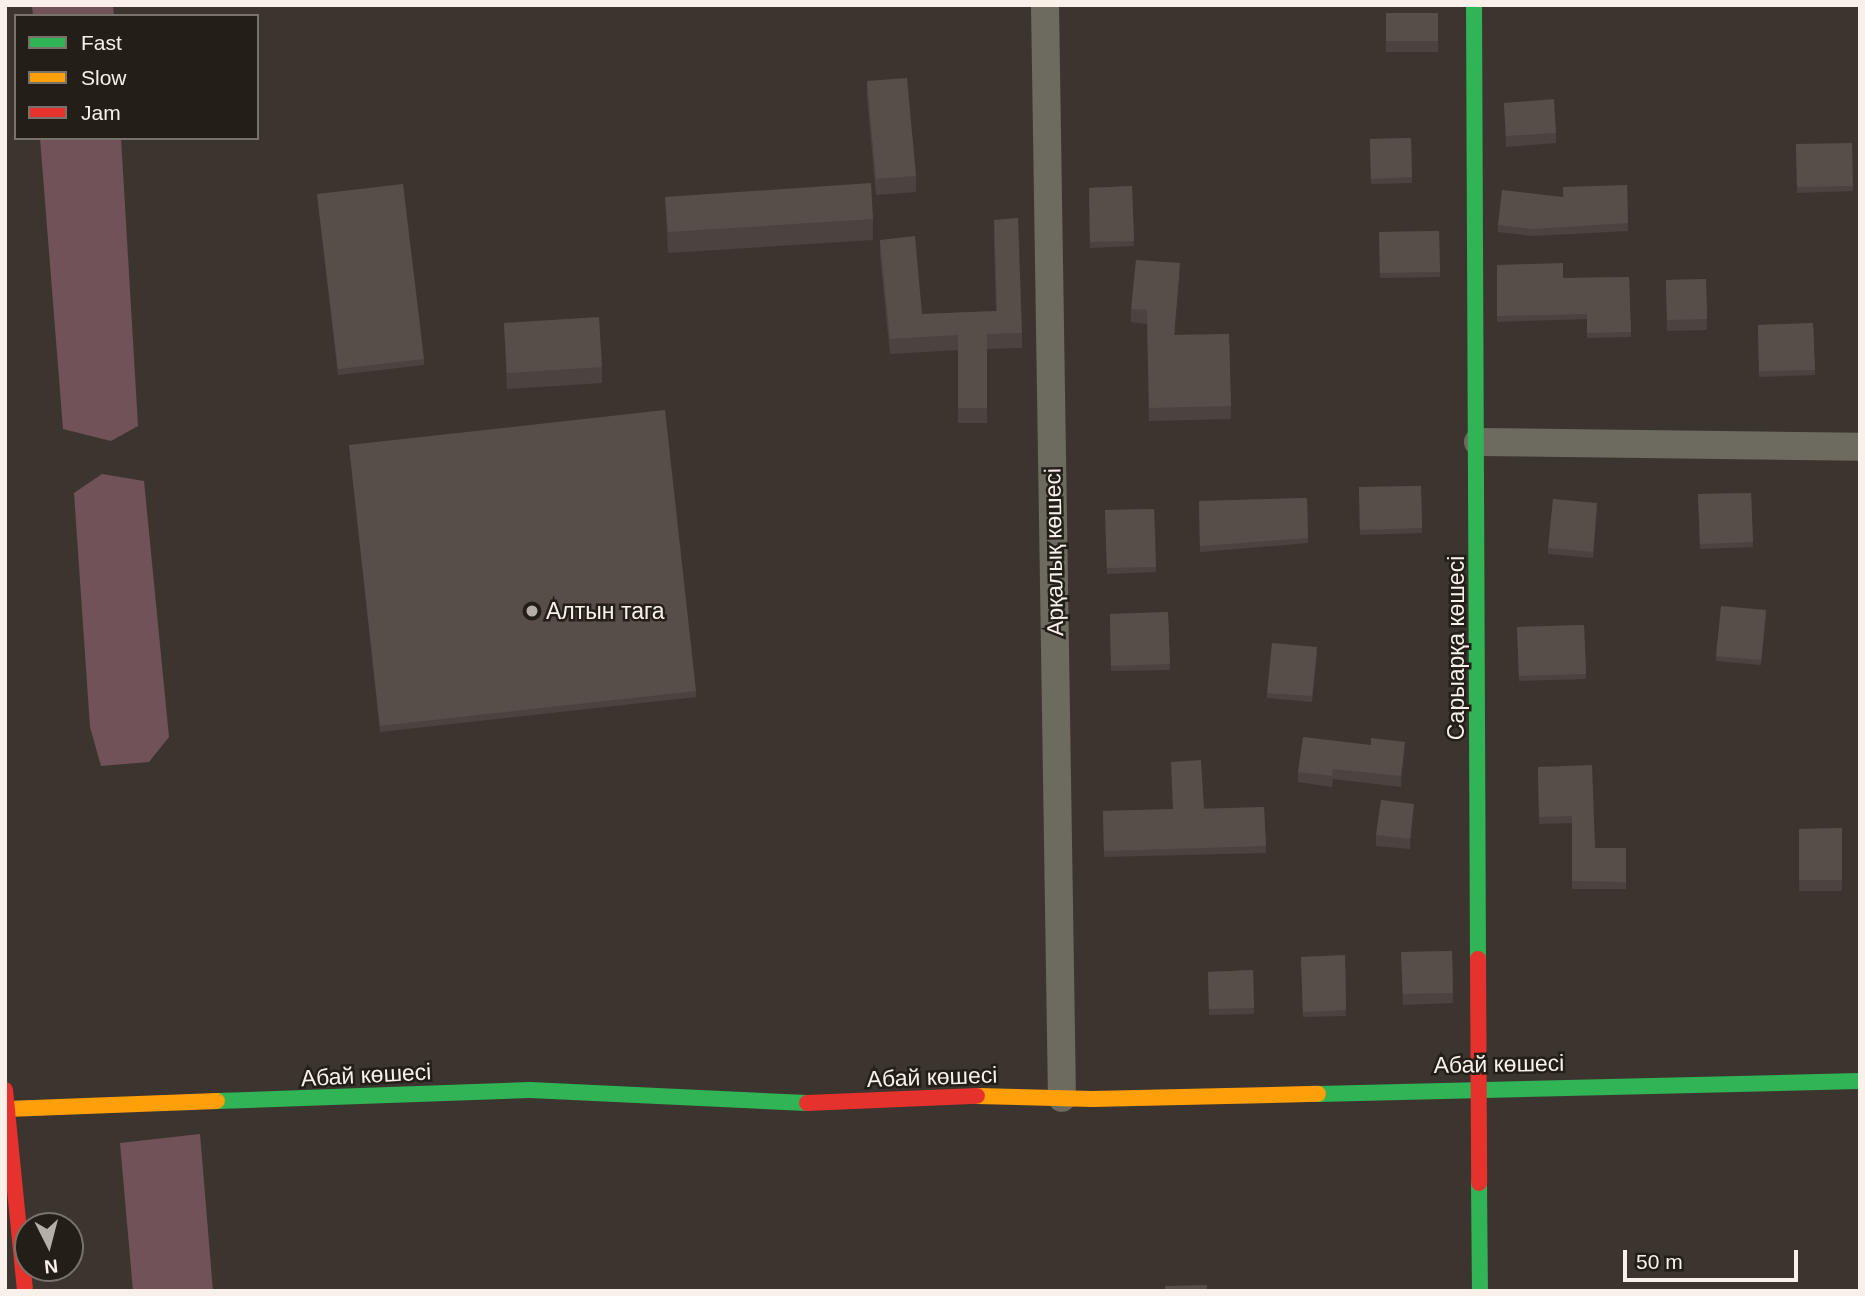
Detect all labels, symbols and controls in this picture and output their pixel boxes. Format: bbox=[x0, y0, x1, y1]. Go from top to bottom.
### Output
legend bbox=[14, 14, 259, 140]
text: Fast bbox=[81, 31, 122, 54]
text: Slow bbox=[81, 66, 127, 89]
text: Jam bbox=[81, 101, 121, 124]
street label: Арқалық көшесі bbox=[1039, 468, 1069, 636]
street label: Сарыарқа көшесі bbox=[1442, 556, 1470, 740]
place label: Алтын тага bbox=[546, 597, 665, 625]
marker: Алтын тага bbox=[524, 603, 540, 619]
street label: Абай көшесі bbox=[1433, 1049, 1565, 1079]
street label: Абай көшесі bbox=[300, 1058, 432, 1092]
street label: Абай көшесі bbox=[866, 1061, 998, 1093]
north arrow bbox=[14, 1212, 84, 1282]
scale bar bbox=[1627, 1236, 1802, 1280]
text: 50 m bbox=[1636, 1250, 1683, 1273]
text: N bbox=[43, 1255, 59, 1278]

